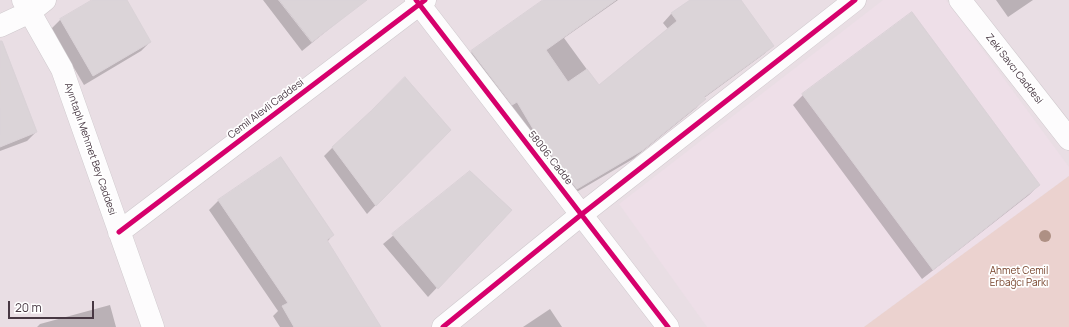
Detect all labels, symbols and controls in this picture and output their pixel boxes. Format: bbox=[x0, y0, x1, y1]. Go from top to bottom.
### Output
street label: Zeki Savcı Caddesi bbox=[983, 32, 1045, 106]
street label: Cemil Alevli Caddesi bbox=[226, 77, 306, 141]
street label: Ayıntaplı Mehmet Bey Caddesi bbox=[62, 81, 118, 217]
street label: 58006. Cadde bbox=[525, 129, 575, 187]
park label: Ahmet Cemil Erbağcı Parkı bbox=[990, 265, 1048, 288]
scale bar bbox=[10, 293, 96, 319]
text: 20 m bbox=[15, 299, 42, 316]

